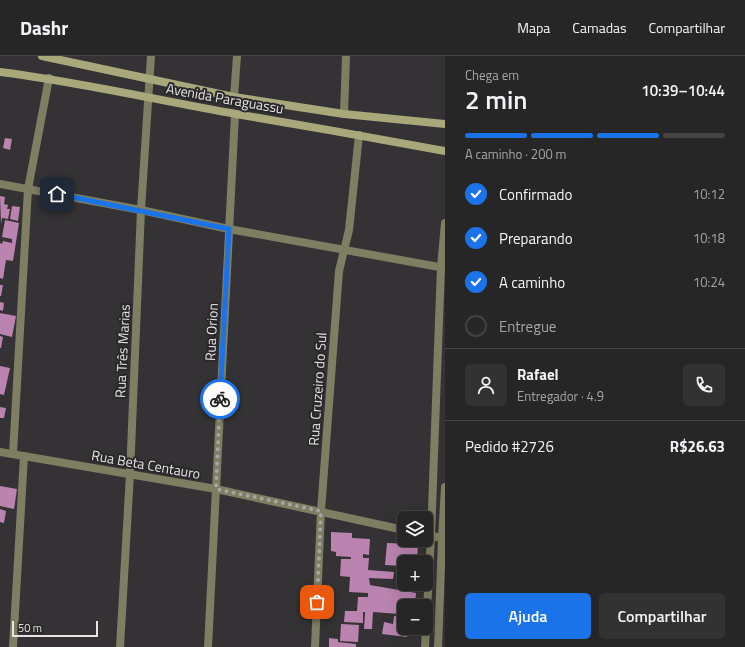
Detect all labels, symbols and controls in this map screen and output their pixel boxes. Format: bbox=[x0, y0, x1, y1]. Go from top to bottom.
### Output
text: Dashr bbox=[20, 13, 68, 42]
text: Mapa bbox=[517, 17, 550, 38]
text: Camadas bbox=[572, 17, 627, 38]
text: Compartilhar bbox=[649, 17, 725, 38]
text: Chega em bbox=[465, 65, 519, 85]
street label: Avenida Paraguassu bbox=[165, 77, 285, 119]
text: 10:39–10:44 bbox=[641, 79, 725, 102]
text: 2 min bbox=[465, 80, 528, 119]
text: A caminho · 200 m bbox=[465, 144, 566, 164]
pin bbox=[40, 177, 74, 211]
icon: home bbox=[46, 183, 68, 205]
icon: check bbox=[465, 183, 487, 205]
text: Confirmado bbox=[499, 183, 572, 206]
text: 10:12 bbox=[693, 184, 725, 204]
icon: check bbox=[465, 227, 487, 249]
text: Preparando bbox=[499, 227, 573, 250]
text: 10:18 bbox=[693, 228, 725, 248]
icon: check bbox=[465, 271, 487, 293]
text: A caminho bbox=[499, 271, 565, 294]
text: 10:24 bbox=[693, 272, 725, 292]
street label: Rua Orion bbox=[199, 302, 223, 362]
street label: Rua Três Marias bbox=[109, 304, 135, 398]
text: Entregue bbox=[499, 315, 556, 338]
street label: Rua Cruzeiro do Sul bbox=[303, 332, 331, 446]
text: Rafael bbox=[517, 363, 559, 386]
button: person bbox=[465, 364, 507, 406]
button: phone bbox=[683, 364, 725, 406]
courier bbox=[200, 379, 240, 419]
text: Entregador · 4.9 bbox=[517, 386, 604, 406]
icon: bike bbox=[209, 388, 231, 410]
text: Pedido #2726 bbox=[465, 435, 554, 458]
text: R$26.63 bbox=[670, 435, 725, 458]
street label: Rua Beta Centauro bbox=[90, 444, 202, 484]
map controls bbox=[397, 511, 433, 635]
button: layers bbox=[397, 511, 433, 547]
button: + bbox=[397, 555, 433, 591]
pin bbox=[300, 585, 334, 619]
icon: bag bbox=[306, 591, 328, 613]
button: Ajuda bbox=[465, 593, 591, 639]
button: Compartilhar bbox=[599, 593, 725, 639]
button: − bbox=[397, 599, 433, 635]
scale bar bbox=[12, 619, 98, 638]
text: 50 m bbox=[18, 620, 42, 636]

